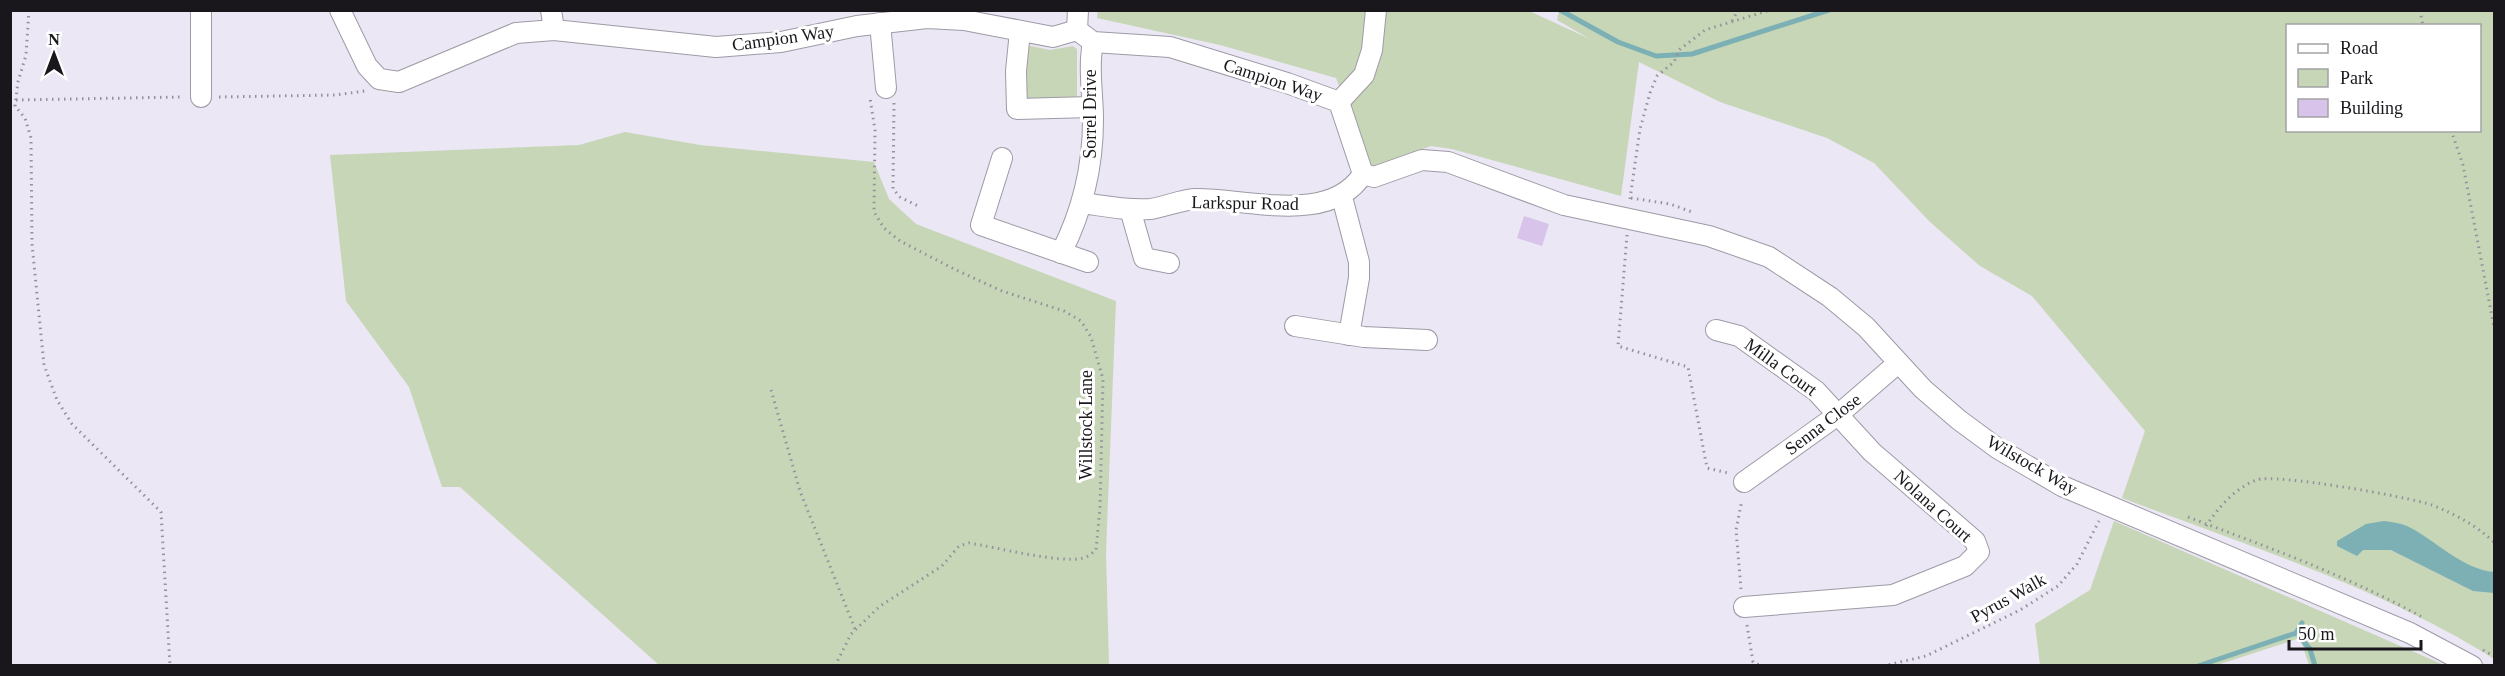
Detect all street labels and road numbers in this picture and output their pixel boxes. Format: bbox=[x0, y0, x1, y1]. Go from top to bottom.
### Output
street label: Campion Way bbox=[731, 21, 835, 55]
street label: Campion Way bbox=[1221, 55, 1325, 105]
street label: Sorrel Drive bbox=[1080, 69, 1100, 159]
street label: Larkspur Road bbox=[1191, 192, 1299, 214]
street label: Milla Court bbox=[1741, 334, 1821, 400]
street label: Willstock Lane bbox=[1076, 370, 1096, 480]
street label: Senna Close bbox=[1781, 389, 1865, 459]
street label: Wilstock Way bbox=[1983, 431, 2081, 499]
street label: Nolana Court bbox=[1890, 466, 1976, 546]
street label: Pyrus Walk bbox=[1967, 569, 2049, 627]

